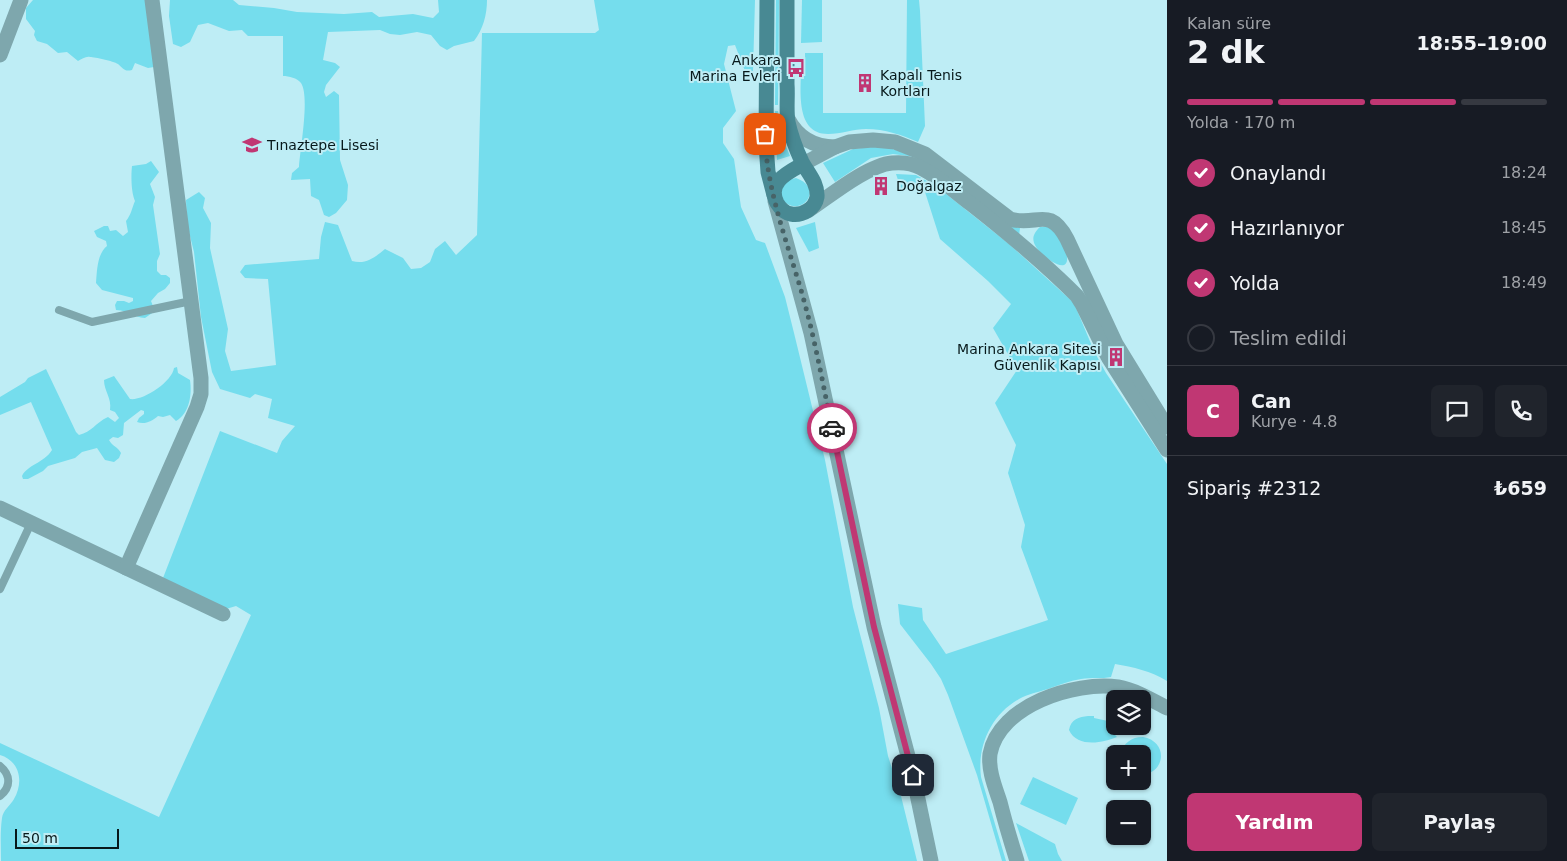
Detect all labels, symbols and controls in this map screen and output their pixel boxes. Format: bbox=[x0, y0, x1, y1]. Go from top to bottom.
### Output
text: Kalan süre bbox=[1187, 14, 1271, 33]
text: 18:55–19:00 bbox=[1417, 32, 1547, 54]
text: 2 dk bbox=[1187, 33, 1265, 71]
place label: Ankara Marina Evleri bbox=[690, 52, 781, 84]
bus stop icon: Ankara Marina Evleri bbox=[785, 57, 807, 79]
place label: Kapalı Tenis Kortları bbox=[880, 67, 962, 99]
building icon: Kapalı Tenis Kortları bbox=[854, 72, 876, 94]
pin bbox=[744, 113, 786, 155]
text: Yolda · 170 m bbox=[1187, 113, 1295, 132]
icon: bag bbox=[751, 120, 779, 148]
school or university icon: Tınaztepe Lisesi bbox=[241, 134, 263, 156]
place label: Tınaztepe Lisesi bbox=[266, 137, 379, 153]
icon: check bbox=[1187, 159, 1215, 187]
text: Onaylandı bbox=[1230, 162, 1326, 184]
text: 18:24 bbox=[1501, 163, 1547, 182]
building icon: Doğalgaz bbox=[870, 175, 892, 197]
place label: Doğalgaz bbox=[896, 178, 962, 194]
icon: check bbox=[1187, 214, 1215, 242]
text: Hazırlanıyor bbox=[1230, 217, 1344, 239]
text: 18:45 bbox=[1501, 218, 1547, 237]
icon: check bbox=[1187, 269, 1215, 297]
text: Yolda bbox=[1230, 272, 1280, 294]
text: 18:49 bbox=[1501, 273, 1547, 292]
text: Teslim edildi bbox=[1230, 327, 1347, 349]
place label: Marina Ankara Sitesi Güvenlik Kapısı bbox=[957, 341, 1101, 373]
building icon: Marina Ankara Sitesi Güvenlik Kapısı bbox=[1105, 346, 1127, 368]
button: chat bbox=[1431, 385, 1483, 437]
button: phone bbox=[1495, 385, 1547, 437]
text: Can bbox=[1251, 390, 1291, 412]
text: C bbox=[1206, 400, 1220, 422]
courier bbox=[807, 403, 857, 453]
text: Kurye · 4.8 bbox=[1251, 412, 1337, 431]
icon: car bbox=[818, 414, 846, 442]
text: Sipariş #2312 bbox=[1187, 477, 1321, 499]
text: ₺659 bbox=[1494, 477, 1547, 499]
map controls bbox=[1106, 690, 1151, 845]
button: layers bbox=[1106, 690, 1151, 735]
button: + bbox=[1106, 745, 1151, 790]
pin bbox=[892, 754, 934, 796]
icon: home bbox=[899, 761, 927, 789]
button: Yardım bbox=[1187, 793, 1362, 851]
button: Paylaş bbox=[1372, 793, 1547, 851]
button: − bbox=[1106, 800, 1151, 845]
scale bar bbox=[15, 826, 119, 849]
text: 50 m bbox=[22, 830, 58, 846]

